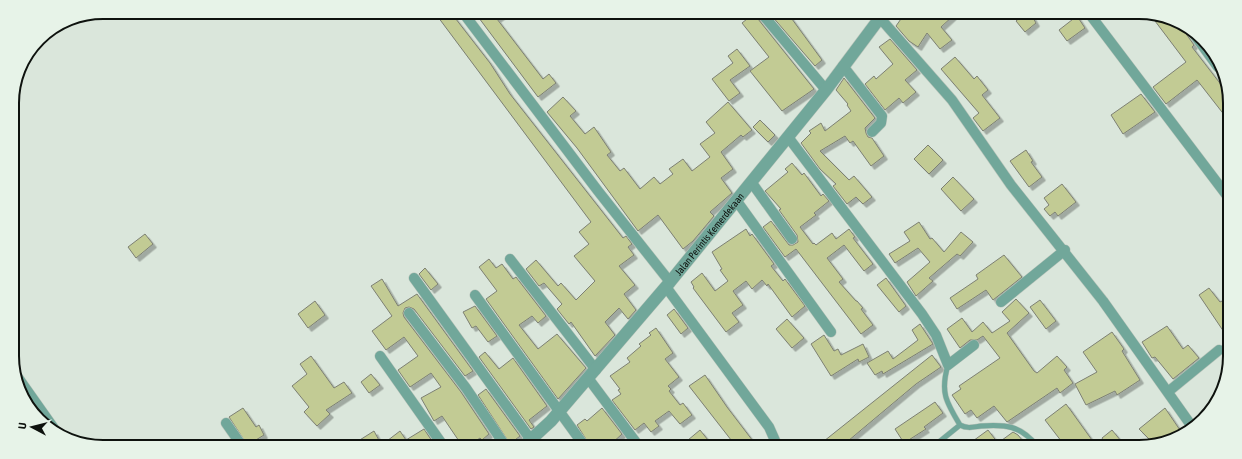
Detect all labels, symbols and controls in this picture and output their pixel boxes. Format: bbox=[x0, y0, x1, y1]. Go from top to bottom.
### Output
street label: Jalan Perintis Kemerdekaan bbox=[672, 190, 746, 277]
north arrow bbox=[12, 407, 52, 447]
text: U bbox=[16, 422, 28, 430]

